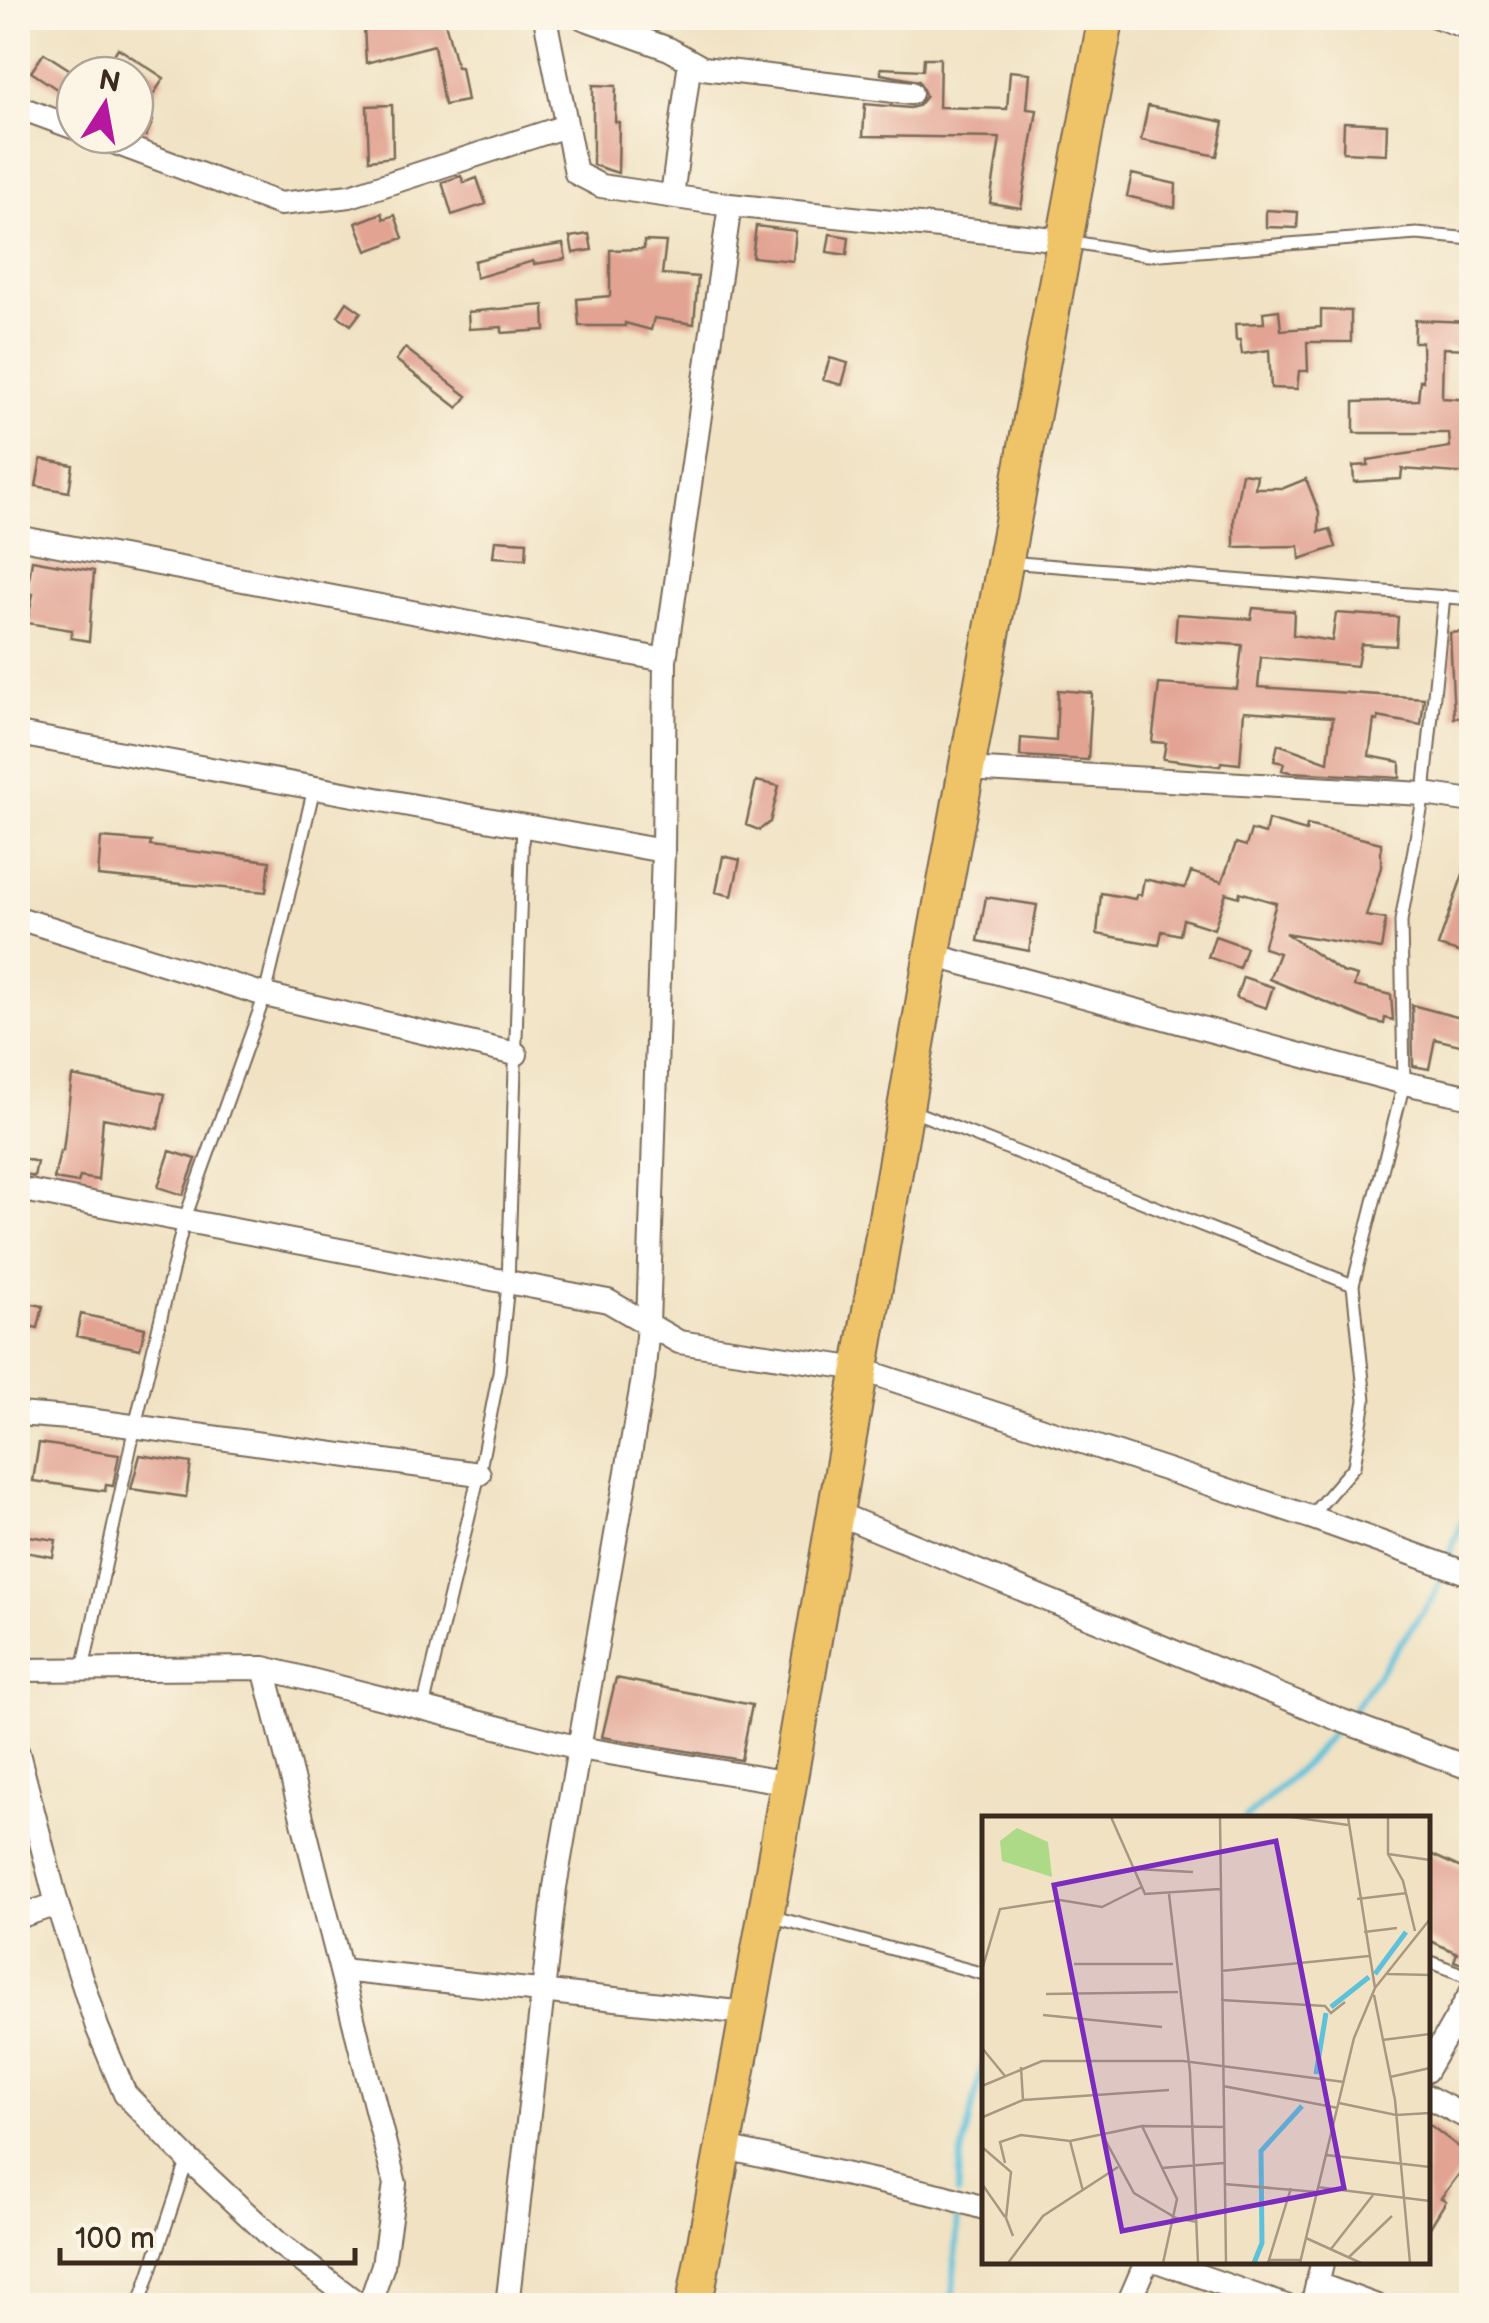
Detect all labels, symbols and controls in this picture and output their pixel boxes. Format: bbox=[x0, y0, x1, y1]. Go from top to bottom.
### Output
north arrow bbox=[55, 55, 155, 155]
text: N bbox=[96, 64, 123, 100]
inset map bbox=[982, 1816, 1429, 2263]
scale bar bbox=[60, 2203, 355, 2265]
text: 100 m bbox=[75, 2221, 155, 2257]

